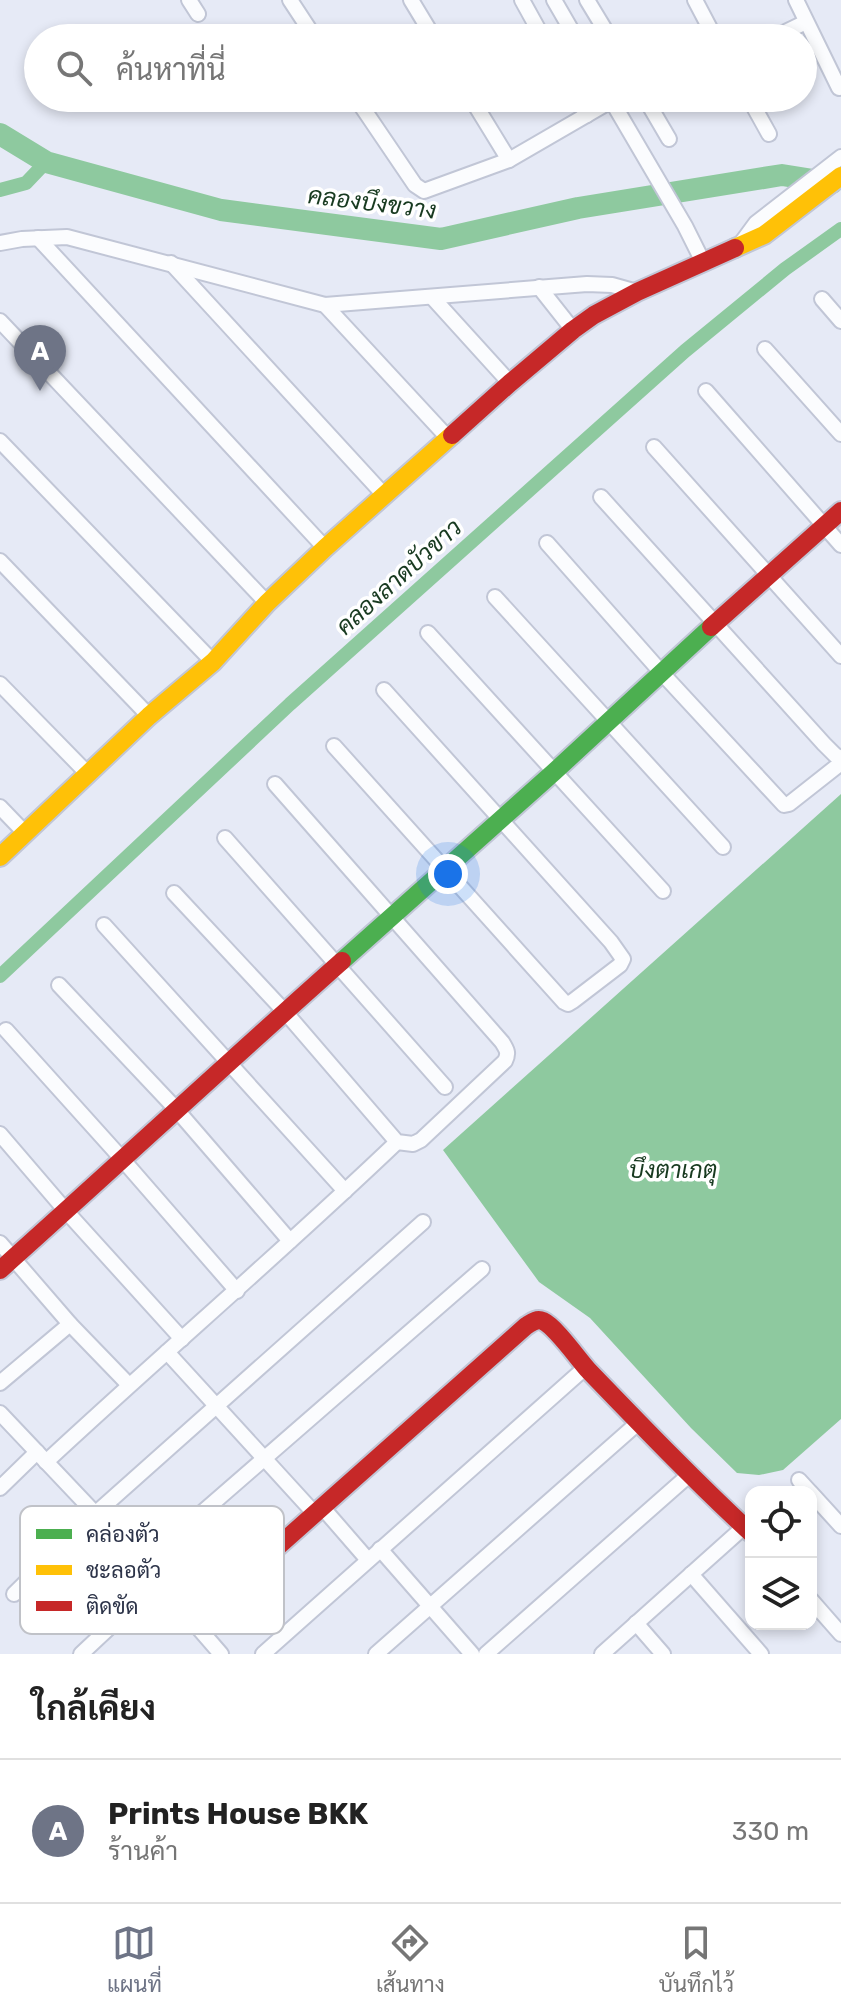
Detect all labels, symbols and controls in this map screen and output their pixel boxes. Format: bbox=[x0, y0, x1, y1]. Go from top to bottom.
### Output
search box bbox=[24, 24, 817, 112]
icon: search bbox=[52, 46, 96, 90]
text: ค้นหาที่นี่ bbox=[116, 52, 226, 88]
water label: คลองบึงขวาง bbox=[306, 181, 438, 225]
pin: A bbox=[14, 325, 66, 391]
water label: คลองลาดบัวขาว bbox=[331, 513, 467, 641]
your location bbox=[428, 854, 468, 894]
water label: บึงตาเกตุ bbox=[629, 1156, 717, 1186]
map controls bbox=[745, 1486, 817, 1630]
button: locate bbox=[745, 1486, 817, 1558]
legend bbox=[20, 1506, 284, 1634]
text: คล่องตัว bbox=[86, 1521, 160, 1548]
text: ชะลอตัว bbox=[86, 1557, 161, 1584]
button: layers bbox=[745, 1558, 817, 1630]
text: ติดขัด bbox=[86, 1593, 138, 1620]
text: ใกล้เคียง bbox=[32, 1688, 156, 1729]
text: Prints House BKK bbox=[108, 1796, 368, 1832]
text: A bbox=[49, 1816, 67, 1847]
text: 330 m bbox=[732, 1816, 809, 1847]
text: ร้านค้า bbox=[108, 1836, 178, 1867]
tab: แผนที่ bbox=[107, 1921, 162, 1998]
tab: เส้นทาง bbox=[376, 1921, 445, 1998]
tab: บันทึกไว้ bbox=[659, 1921, 734, 1998]

